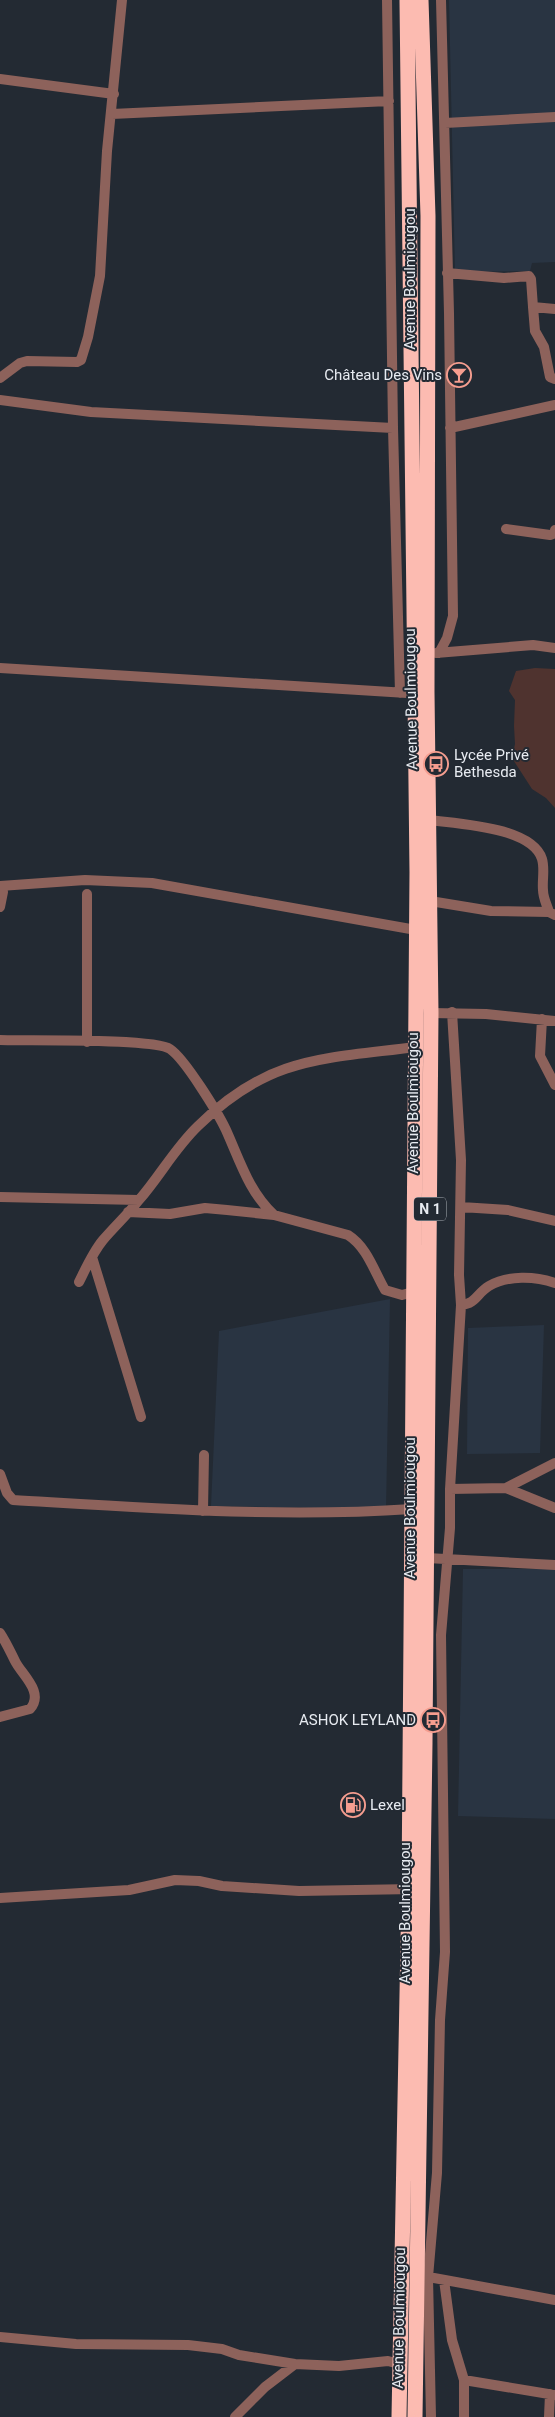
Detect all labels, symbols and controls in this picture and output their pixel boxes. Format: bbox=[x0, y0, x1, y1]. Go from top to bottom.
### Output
street label: Avenue Boulmiougou bbox=[401, 208, 419, 350]
bar icon: Château Des Vins bbox=[446, 362, 472, 388]
place label: Château Des Vins bbox=[324, 366, 442, 384]
street label: Avenue Boulmiougou bbox=[401, 628, 421, 770]
place label: Lycée Privé Bethesda bbox=[454, 746, 529, 781]
bus stop icon: Lycée Privé Bethesda bbox=[423, 751, 449, 777]
street label: Avenue Boulmiougou bbox=[404, 1032, 422, 1174]
road number: N 1 bbox=[414, 1198, 446, 1220]
street label: Avenue Boulmiougou bbox=[401, 1437, 419, 1579]
bus stop icon: ASHOK LEYLAND bbox=[420, 1707, 446, 1733]
place label: ASHOK LEYLAND bbox=[299, 1711, 416, 1729]
fuel station icon: Lexel bbox=[340, 1792, 366, 1818]
place label: Lexel bbox=[370, 1796, 405, 1814]
street label: Avenue Boulmiougou bbox=[396, 1842, 414, 1984]
street label: Avenue Boulmiougou bbox=[389, 2247, 409, 2389]

